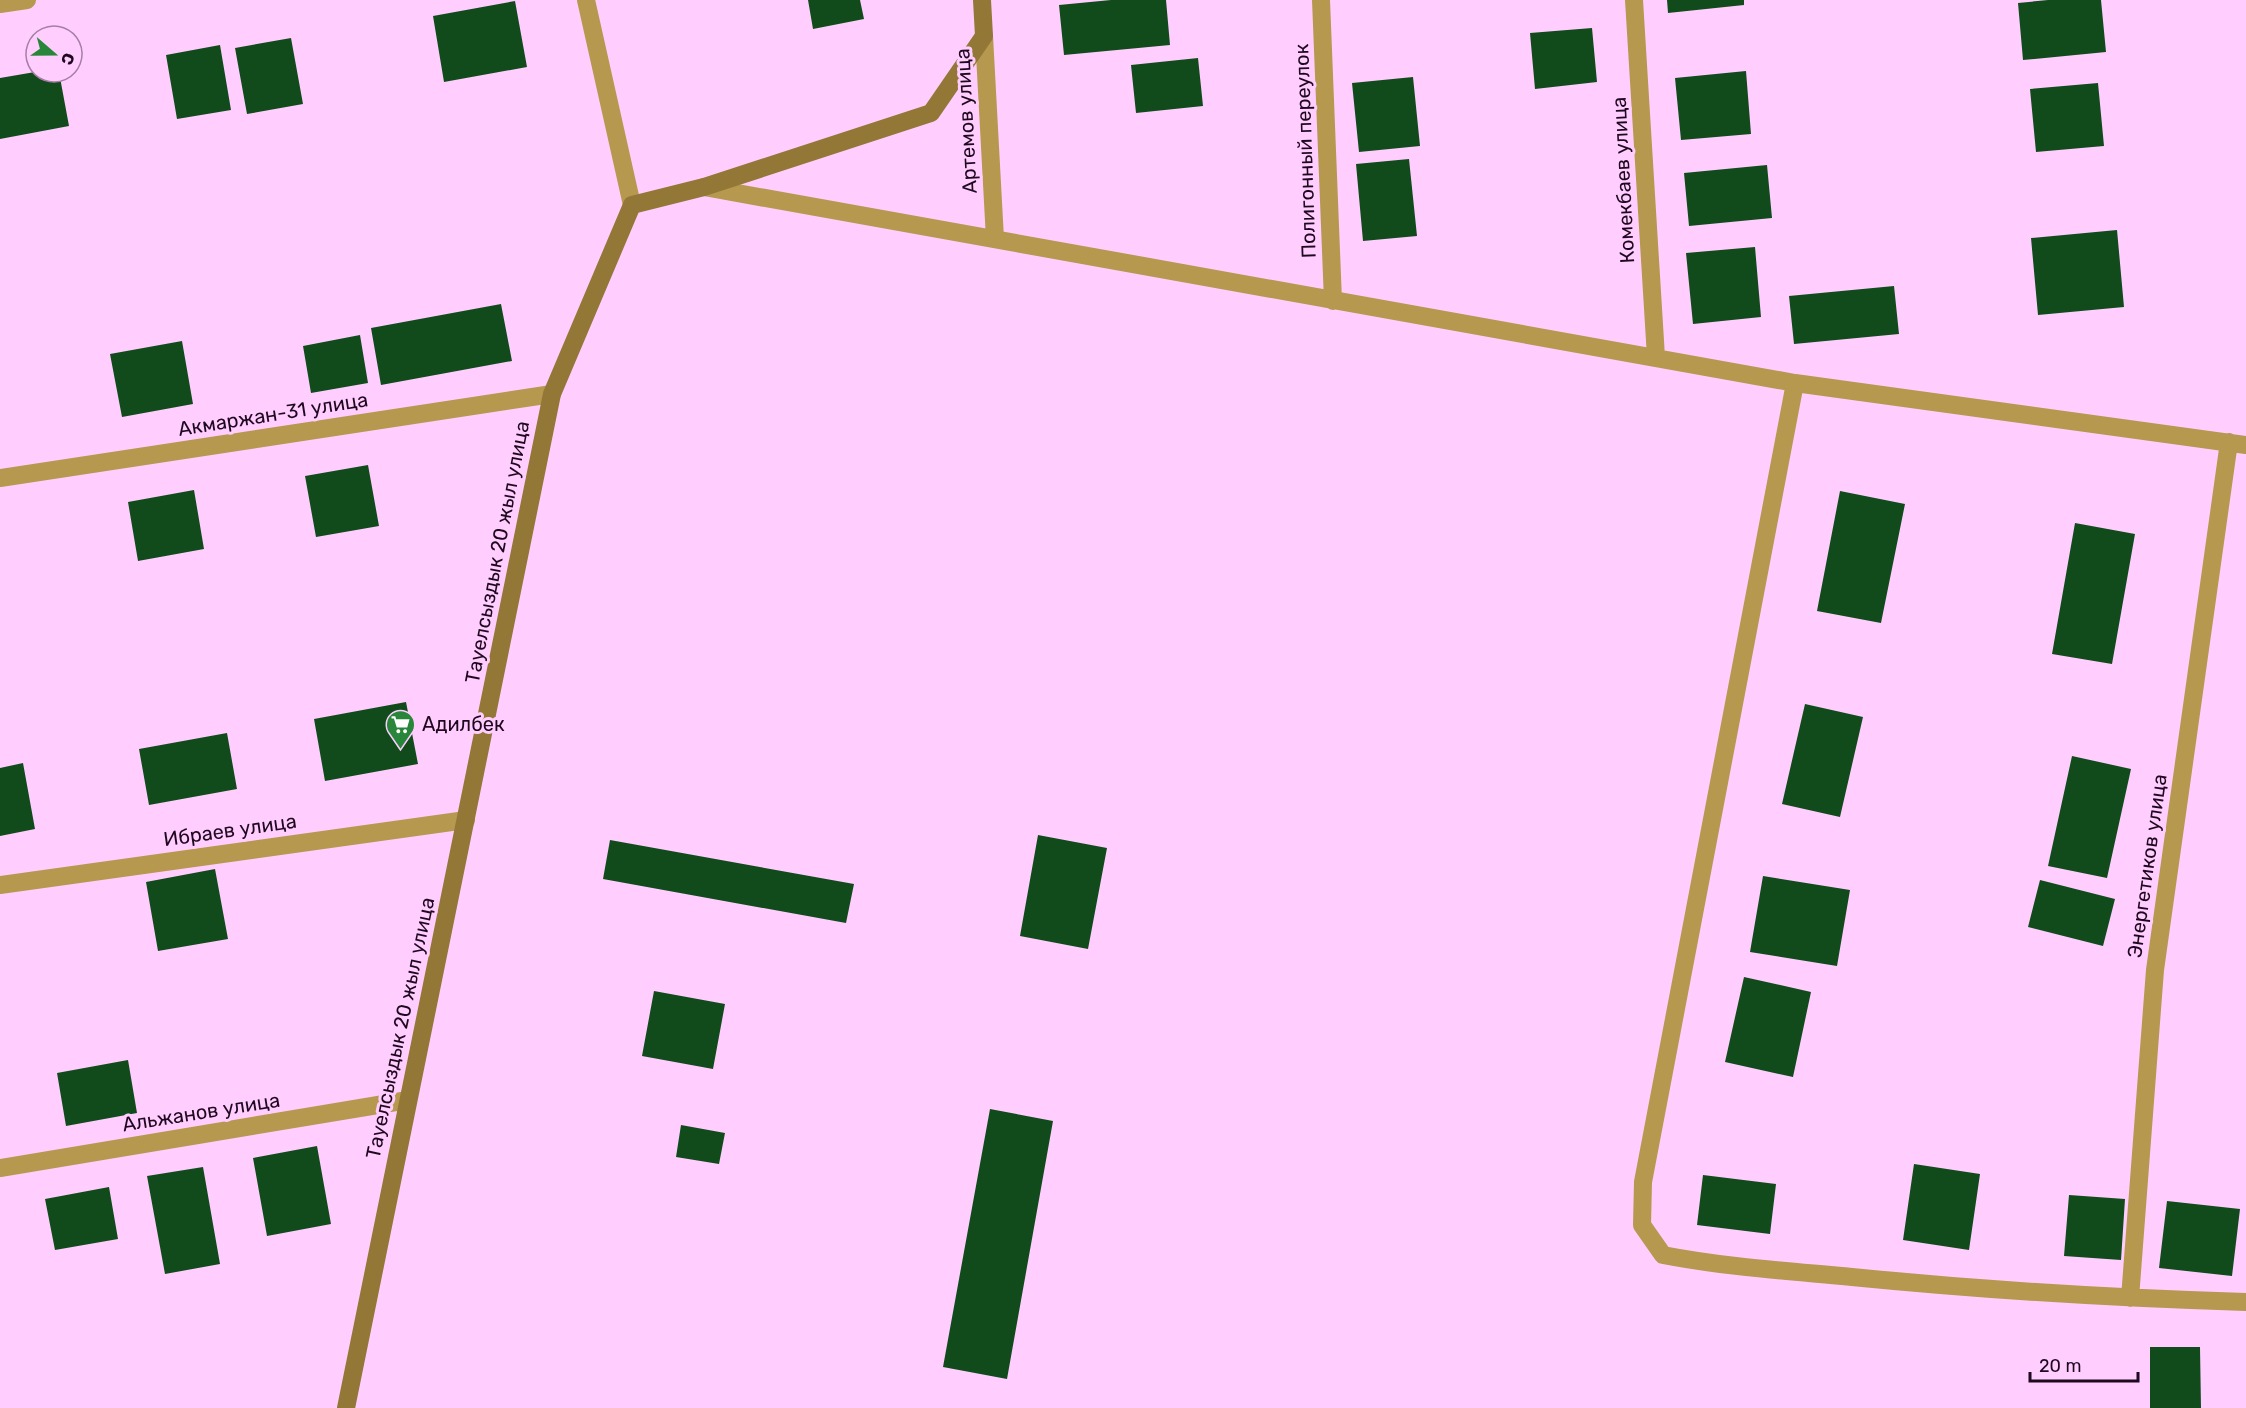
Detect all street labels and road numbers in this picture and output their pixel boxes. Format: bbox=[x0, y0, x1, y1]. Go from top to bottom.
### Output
street label: Полигонный переулок bbox=[1289, 43, 1321, 259]
street label: Артемов улица bbox=[950, 48, 982, 194]
street label: Комекбаев улица bbox=[1607, 96, 1639, 264]
street label: Акмаржан-31 улица bbox=[176, 387, 370, 441]
street label: Тауелсыздык 20 жыл улица bbox=[460, 419, 534, 685]
street label: Энергетиков улица bbox=[2122, 772, 2172, 960]
street label: Ибраев улица bbox=[162, 809, 298, 851]
street label: Тауелсыздык 20 жыл улица bbox=[361, 895, 439, 1161]
street label: Альжанов улица bbox=[120, 1088, 282, 1136]

